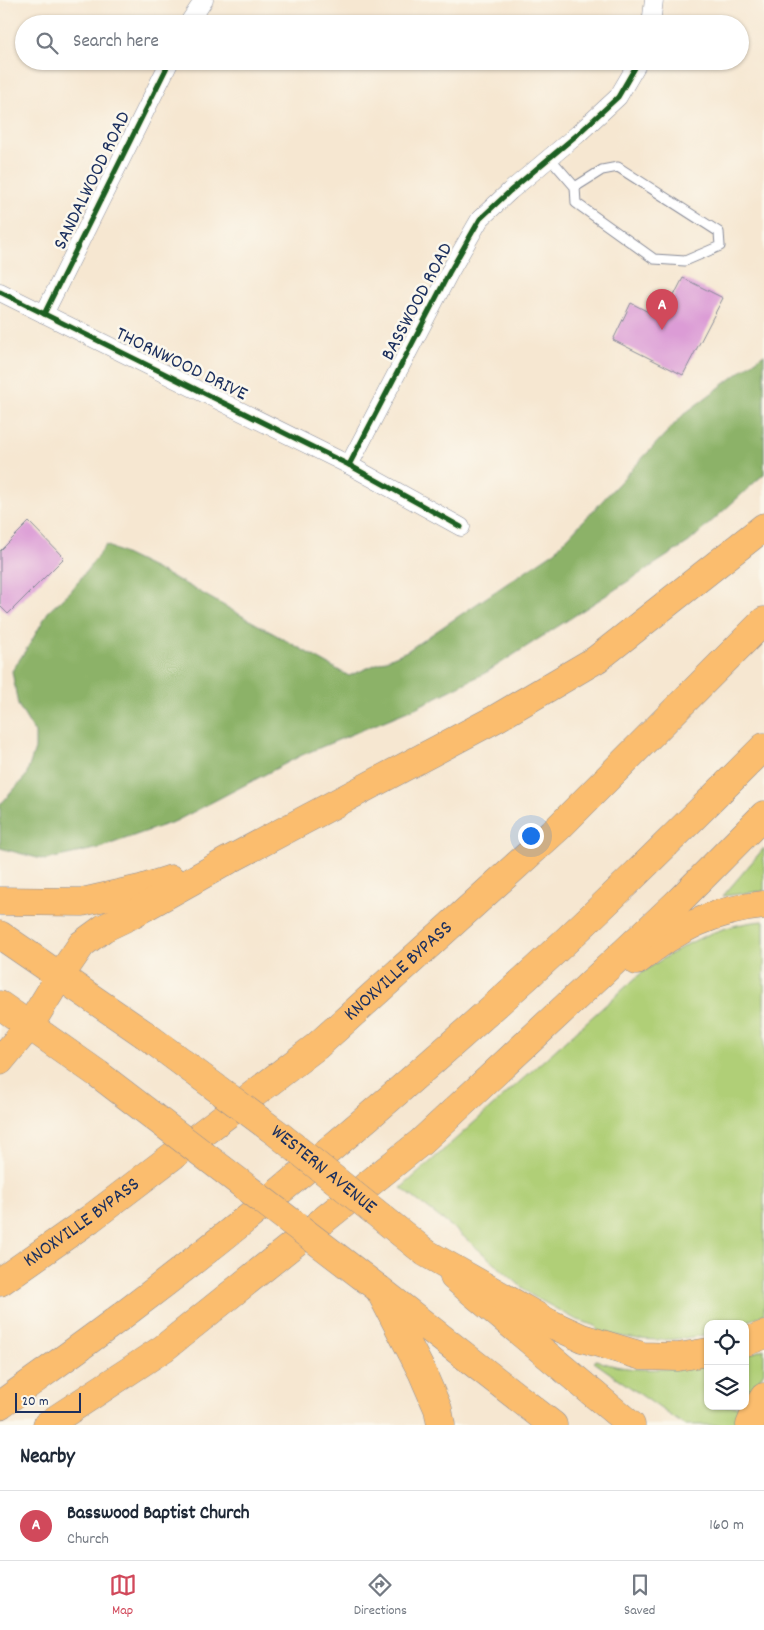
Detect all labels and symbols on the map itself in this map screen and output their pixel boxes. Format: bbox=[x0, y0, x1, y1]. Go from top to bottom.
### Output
street label: SANDALWOOD ROAD bbox=[47, 107, 139, 255]
street label: BASSWOOD ROAD bbox=[375, 238, 461, 366]
pin: A bbox=[646, 289, 678, 330]
street label: THORNWOOD DRIVE bbox=[110, 321, 252, 409]
your location bbox=[518, 823, 544, 849]
street label: KNOXVILLE BYPASS bbox=[339, 915, 460, 1028]
street label: WESTERN AVENUE bbox=[264, 1119, 382, 1222]
street label: KNOXVILLE BYPASS bbox=[18, 1171, 146, 1275]
scale bar bbox=[15, 1390, 81, 1413]

